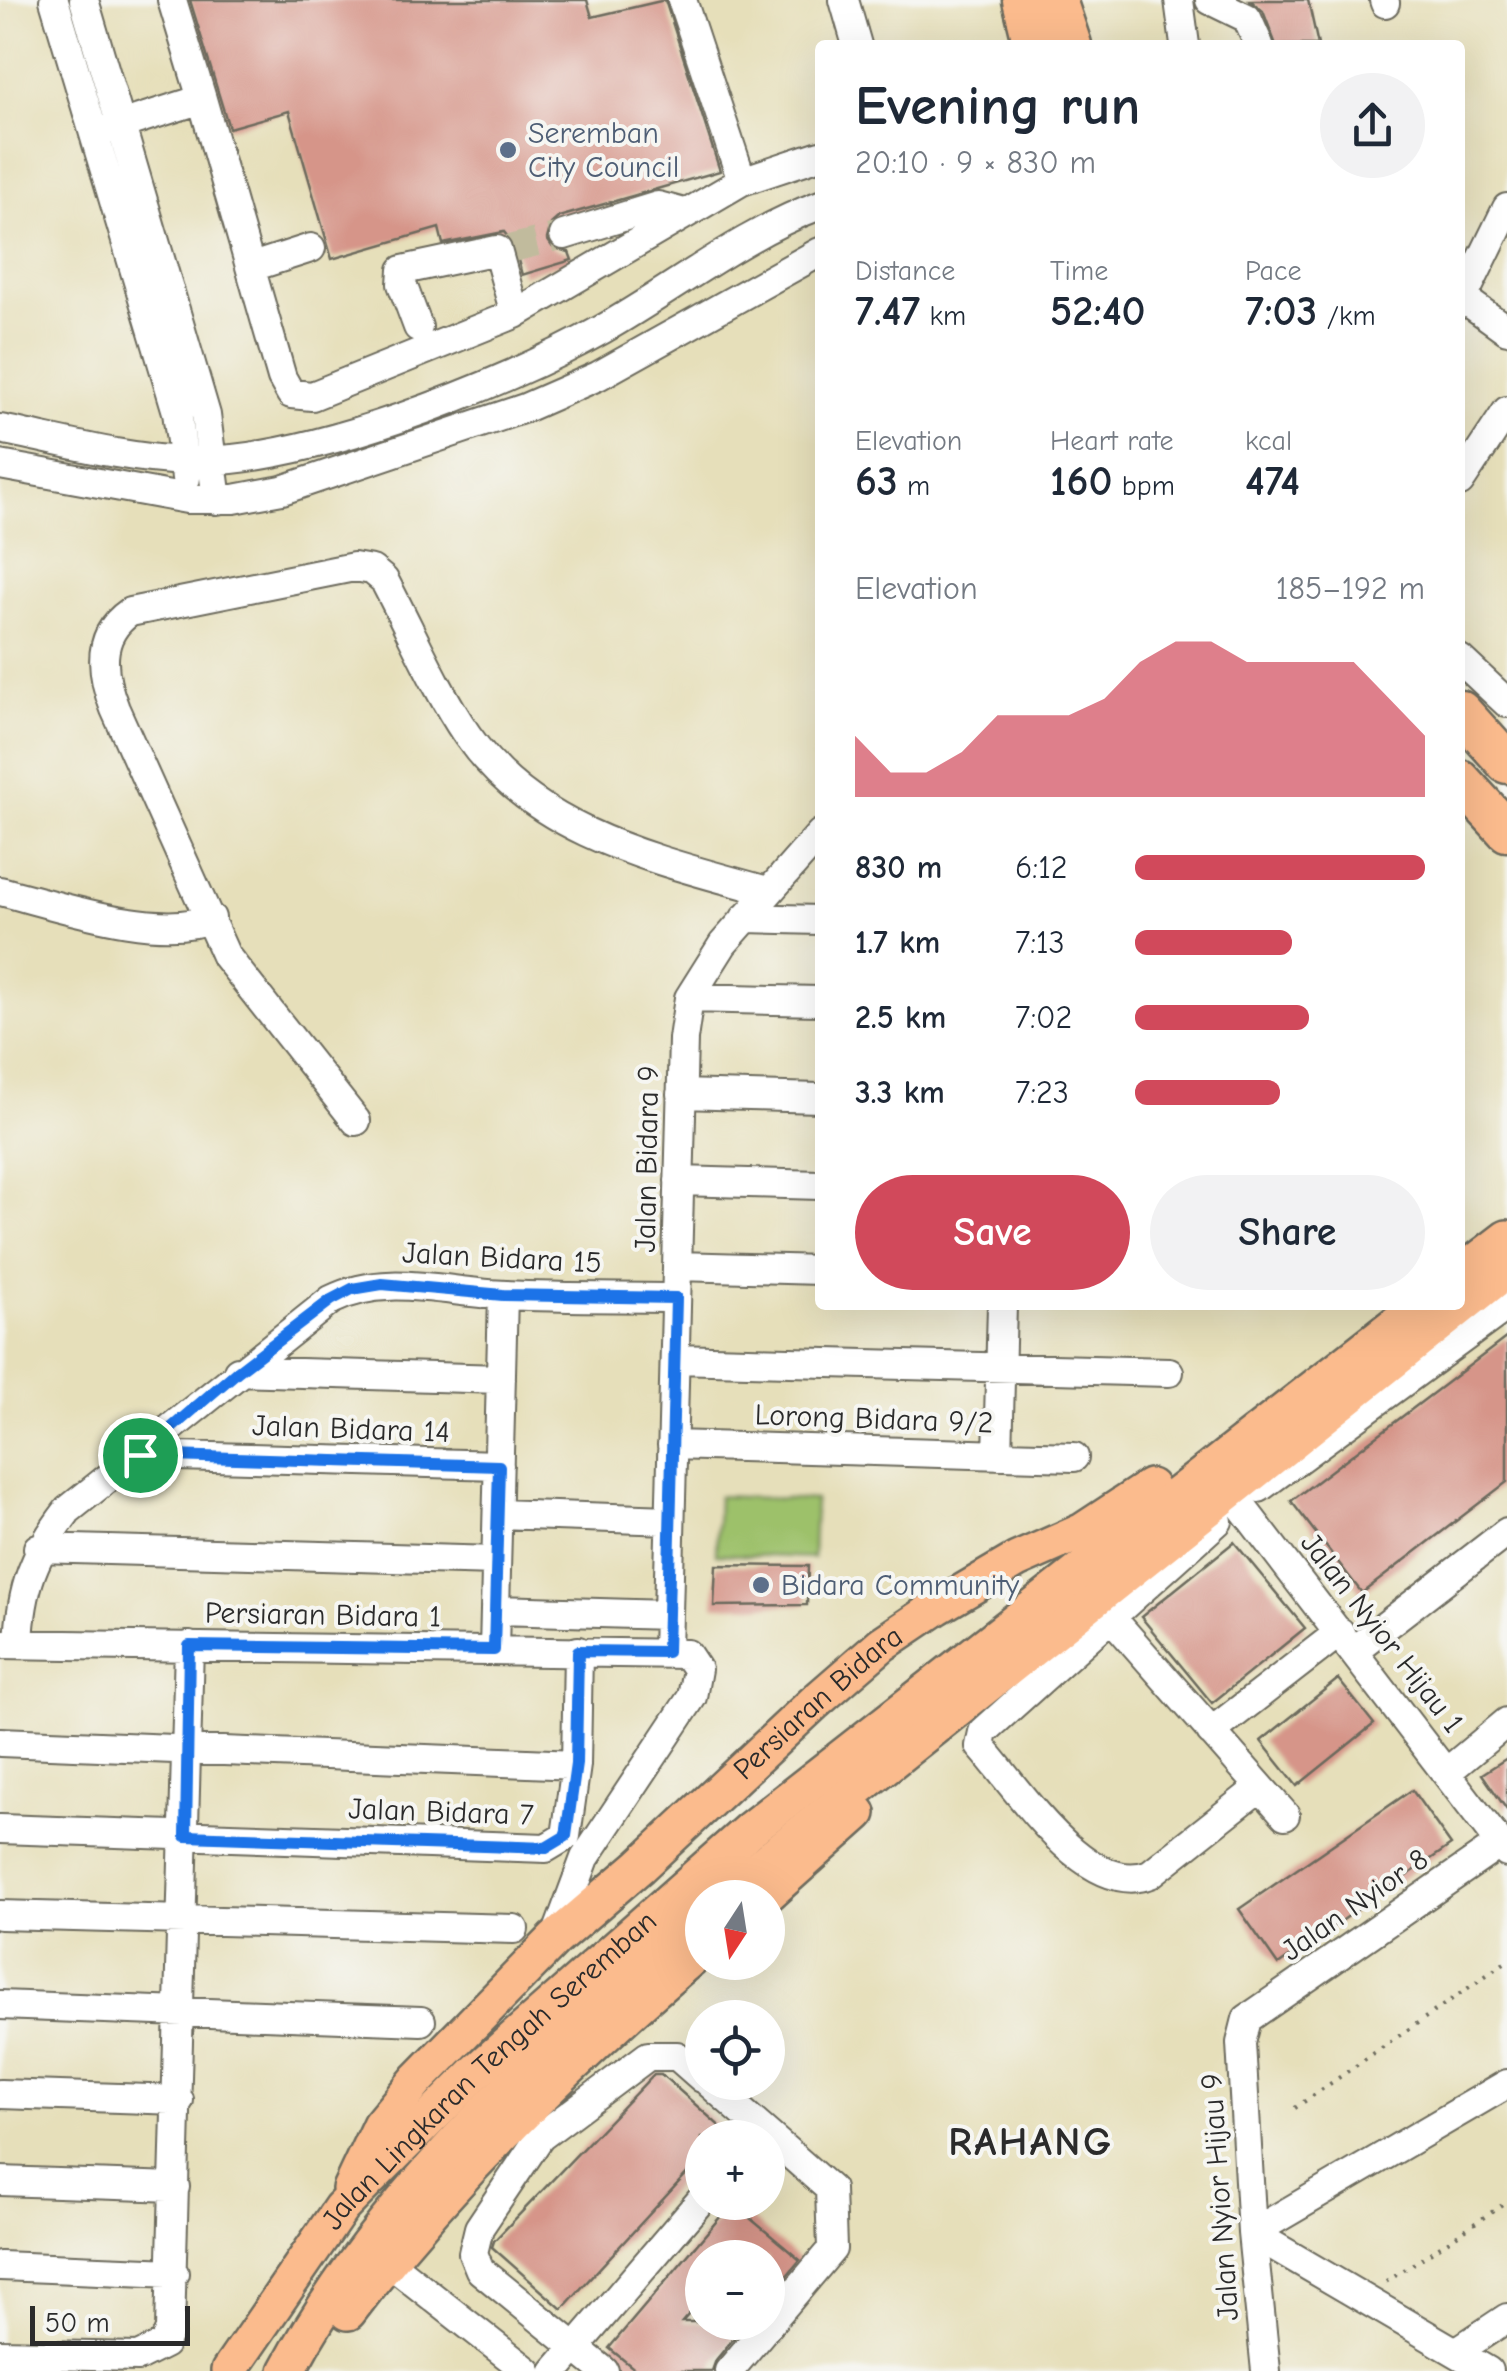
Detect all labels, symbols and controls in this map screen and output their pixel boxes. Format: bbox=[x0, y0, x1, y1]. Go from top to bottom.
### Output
button: share bbox=[1320, 73, 1425, 178]
text: Evening run bbox=[855, 74, 1140, 138]
place label: Seremban City Council bbox=[528, 116, 679, 185]
marker: Seremban City Council bbox=[497, 139, 519, 161]
text: 20:10 · 9 × 830 m bbox=[855, 144, 1096, 181]
text: Distance bbox=[855, 255, 955, 287]
text: Time bbox=[1050, 255, 1108, 287]
text: Pace bbox=[1245, 255, 1301, 287]
text: 7.47 bbox=[855, 287, 920, 336]
text: 52:40 bbox=[1050, 287, 1146, 336]
text: 7:03 bbox=[1245, 287, 1317, 336]
text: km bbox=[920, 300, 966, 332]
text: /km bbox=[1317, 300, 1376, 332]
text: Elevation bbox=[855, 425, 962, 457]
text: Heart rate bbox=[1050, 425, 1173, 457]
text: kcal bbox=[1245, 425, 1292, 457]
text: 63 bbox=[855, 457, 898, 506]
text: 160 bbox=[1050, 457, 1113, 506]
text: 474 bbox=[1245, 457, 1300, 506]
text: m bbox=[898, 470, 930, 502]
text: bpm bbox=[1113, 470, 1175, 502]
text: Elevation bbox=[855, 570, 978, 607]
text: 185–192 m bbox=[1276, 570, 1425, 607]
text: 830 m bbox=[855, 849, 942, 886]
text: 6:12 bbox=[1015, 849, 1068, 886]
text: 1.7 km bbox=[855, 924, 940, 961]
text: 7:13 bbox=[1015, 924, 1065, 961]
text: 2.5 km bbox=[855, 999, 946, 1036]
text: 7:02 bbox=[1015, 999, 1072, 1036]
street label: Jalan Bidara 9 bbox=[628, 1065, 666, 1253]
text: 3.3 km bbox=[855, 1074, 945, 1111]
text: 7:23 bbox=[1015, 1074, 1069, 1111]
button: Save bbox=[855, 1175, 1130, 1290]
button: Share bbox=[1150, 1175, 1425, 1290]
street label: Jalan Bidara 15 bbox=[401, 1235, 603, 1281]
street label: Lorong Bidara 9/2 bbox=[754, 1397, 994, 1441]
street label: Jalan Bidara 14 bbox=[252, 1408, 450, 1450]
pin bbox=[98, 1413, 183, 1498]
icon: arrive bbox=[113, 1428, 168, 1483]
street label: Jalan Nyior Hijau 1 bbox=[1293, 1526, 1471, 1740]
place label: Bidara Community bbox=[781, 1568, 1020, 1603]
marker: Bidara Community bbox=[750, 1574, 772, 1596]
street label: Persiaran Bidara 1 bbox=[205, 1595, 441, 1635]
street label: Persiaran Bidara bbox=[726, 1618, 909, 1787]
street label: Jalan Bidara 7 bbox=[348, 1791, 534, 1833]
street label: Jalan Nyior 8 bbox=[1275, 1842, 1435, 1968]
north arrow bbox=[685, 1880, 785, 1980]
map controls bbox=[685, 1880, 785, 2340]
street label: Jalan Lingkaran Tengah Seremban bbox=[314, 1903, 663, 2236]
button: locate bbox=[685, 2000, 785, 2100]
street label: Jalan Nyior Hijau 9 bbox=[1194, 2072, 1246, 2322]
district label: RAHANG bbox=[948, 2119, 1114, 2165]
button: + bbox=[685, 2120, 785, 2220]
button: − bbox=[685, 2240, 785, 2340]
scale bar bbox=[30, 2301, 190, 2346]
text: 50 m bbox=[45, 2307, 110, 2339]

